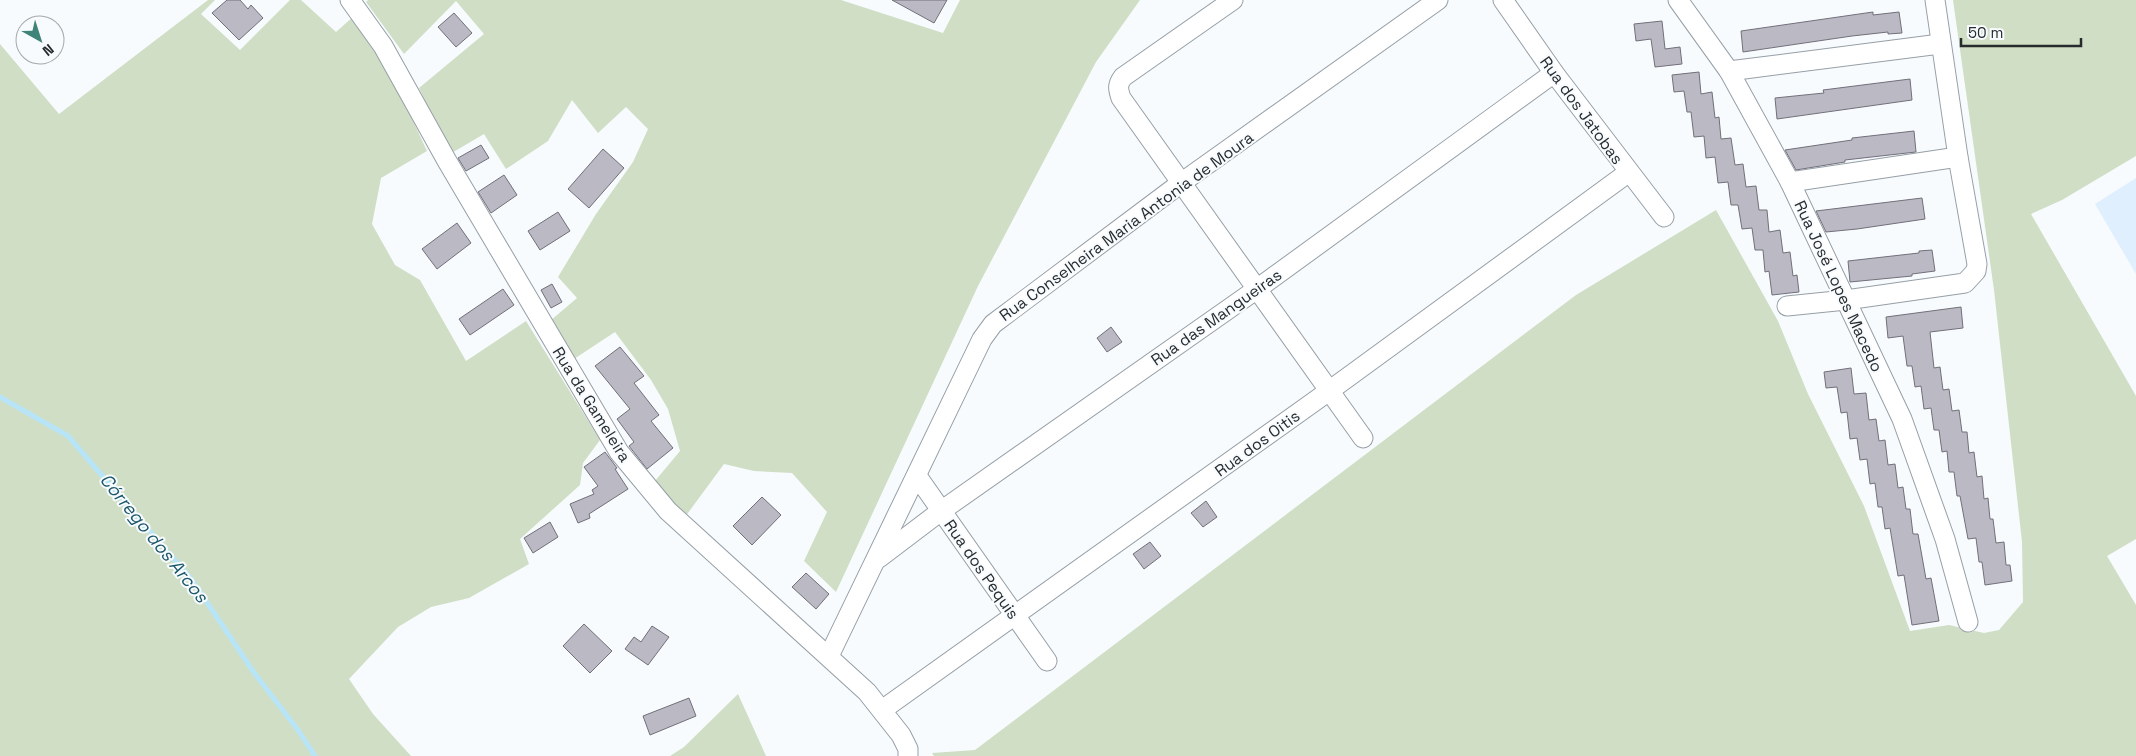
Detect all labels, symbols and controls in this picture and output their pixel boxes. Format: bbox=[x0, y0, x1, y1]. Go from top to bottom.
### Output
north arrow bbox=[15, 15, 65, 65]
scale bar bbox=[1961, 15, 2081, 47]
text: 50 m bbox=[1968, 23, 2003, 42]
text: N bbox=[39, 40, 57, 60]
street label: Rua dos Jatobas bbox=[1535, 52, 1628, 168]
street label: Rua Conselheira Maria Antonia de Moura bbox=[995, 127, 1258, 326]
street label: Rua José Lopes Macedo bbox=[1789, 197, 1888, 375]
street label: Rua das Mangueiras bbox=[1147, 264, 1286, 370]
street label: Rua da Gameleira bbox=[548, 343, 635, 466]
street label: Rua dos Oitis bbox=[1211, 405, 1304, 481]
water label: Córrego dos Arcos bbox=[95, 468, 214, 607]
street label: Rua dos Pequis bbox=[939, 515, 1024, 623]

